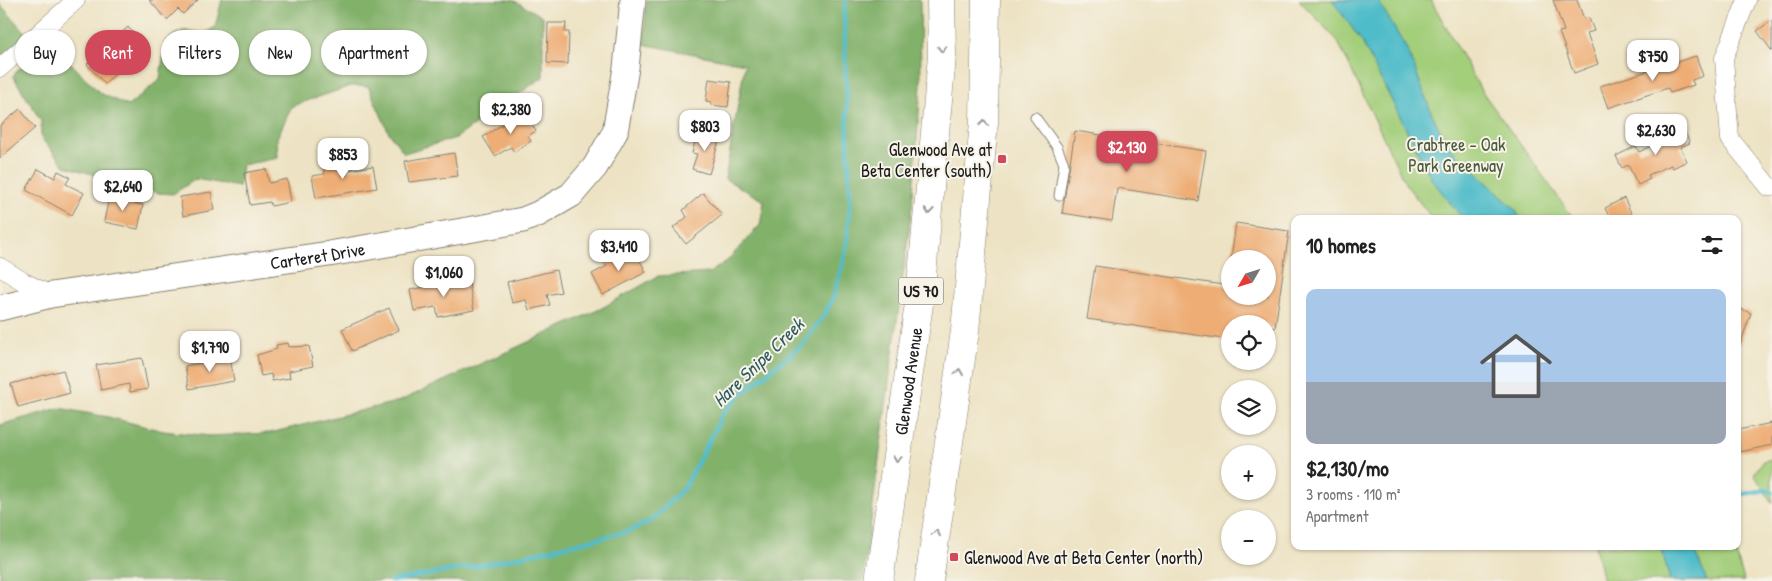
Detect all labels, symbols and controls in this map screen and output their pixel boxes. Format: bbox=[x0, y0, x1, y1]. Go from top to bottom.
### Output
chip: Buy bbox=[15, 30, 75, 75]
chip: Rent bbox=[85, 30, 151, 75]
chip: Filters bbox=[161, 30, 239, 75]
chip: New bbox=[249, 30, 311, 75]
chip: Apartment bbox=[321, 30, 427, 75]
pin: $750 bbox=[1623, 39, 1683, 82]
one-way arrow bbox=[937, 45, 947, 53]
text: $750 bbox=[1638, 45, 1668, 67]
pin: $2,380 bbox=[470, 92, 552, 135]
text: $2,380 bbox=[491, 98, 531, 120]
pin: $803 bbox=[675, 110, 735, 152]
pin: $2,630 bbox=[1615, 114, 1697, 156]
text: $803 bbox=[690, 115, 720, 137]
one-way arrow bbox=[978, 119, 989, 127]
text: $2,630 bbox=[1636, 119, 1676, 141]
pin: $2,130 bbox=[1086, 130, 1168, 173]
park label: Crabtree - Oak Park Greenway bbox=[1407, 132, 1506, 178]
text: $2,130 bbox=[1108, 136, 1146, 158]
place label: Glenwood Ave at Beta Center (south) bbox=[861, 137, 993, 183]
pin: $853 bbox=[313, 138, 373, 180]
text: $853 bbox=[329, 143, 357, 165]
marker: Glenwood Ave at Beta Center (south) bbox=[996, 153, 1008, 165]
pin: $2,640 bbox=[82, 170, 164, 212]
text: $2,640 bbox=[104, 175, 142, 197]
one-way arrow bbox=[924, 207, 935, 215]
pin: $3,410 bbox=[578, 230, 660, 272]
text: 10 homes bbox=[1306, 231, 1376, 260]
icon: filters bbox=[1698, 231, 1726, 259]
text: $3,410 bbox=[600, 235, 638, 257]
street label: Carteret Drive bbox=[268, 236, 367, 275]
north arrow bbox=[1221, 250, 1276, 305]
map controls bbox=[1221, 250, 1276, 565]
pin: $1,060 bbox=[403, 256, 485, 298]
text: $1,060 bbox=[425, 261, 463, 283]
road number: US 70 bbox=[898, 278, 944, 304]
water label: Hare Snipe Creek bbox=[707, 310, 811, 412]
button: locate bbox=[1221, 315, 1276, 370]
icon: home bbox=[1471, 321, 1561, 411]
street label: Glenwood Avenue bbox=[888, 326, 928, 437]
pin: $1,790 bbox=[169, 330, 251, 373]
text: $1,790 bbox=[191, 336, 229, 358]
one-way arrow bbox=[953, 367, 964, 375]
button: layers bbox=[1221, 380, 1276, 435]
button: + bbox=[1221, 445, 1276, 500]
text: $2,130/mo bbox=[1306, 454, 1389, 483]
one-way arrow bbox=[892, 455, 903, 463]
text: 3 rooms · 110 m² bbox=[1306, 483, 1401, 505]
text: Apartment bbox=[1306, 505, 1369, 527]
button: − bbox=[1221, 510, 1276, 565]
one-way arrow bbox=[930, 528, 941, 536]
place label: Glenwood Ave at Beta Center (north) bbox=[964, 545, 1203, 570]
marker: Glenwood Ave at Beta Center (north) bbox=[948, 551, 960, 563]

